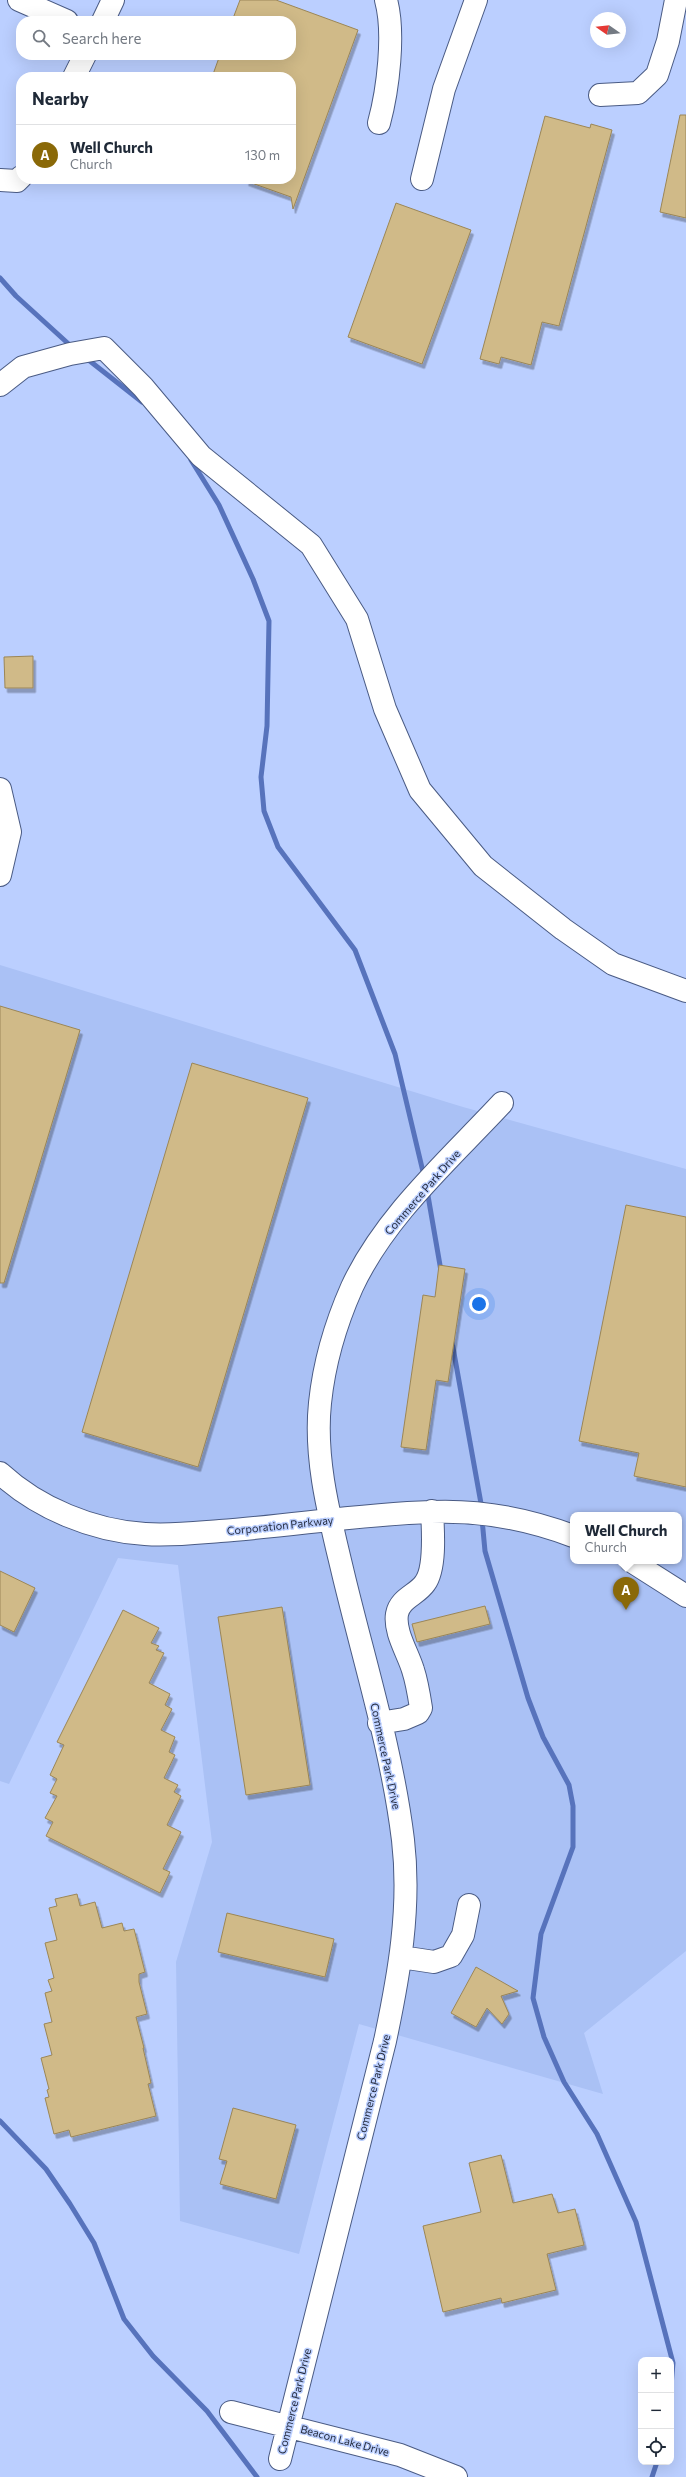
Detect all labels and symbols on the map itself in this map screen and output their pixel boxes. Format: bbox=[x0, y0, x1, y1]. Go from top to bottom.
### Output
north arrow bbox=[590, 12, 626, 48]
street label: Commerce Park Drive bbox=[382, 1147, 463, 1237]
your location bbox=[469, 1294, 489, 1314]
street label: Corporation Parkway bbox=[226, 1513, 334, 1537]
pin: A bbox=[613, 1577, 639, 1610]
street label: Commerce Park Drive bbox=[368, 1702, 404, 1811]
street label: Commerce Park Drive bbox=[354, 2033, 392, 2141]
street label: Commerce Park Drive bbox=[275, 2347, 313, 2455]
street label: Beacon Lake Drive bbox=[299, 2422, 391, 2458]

